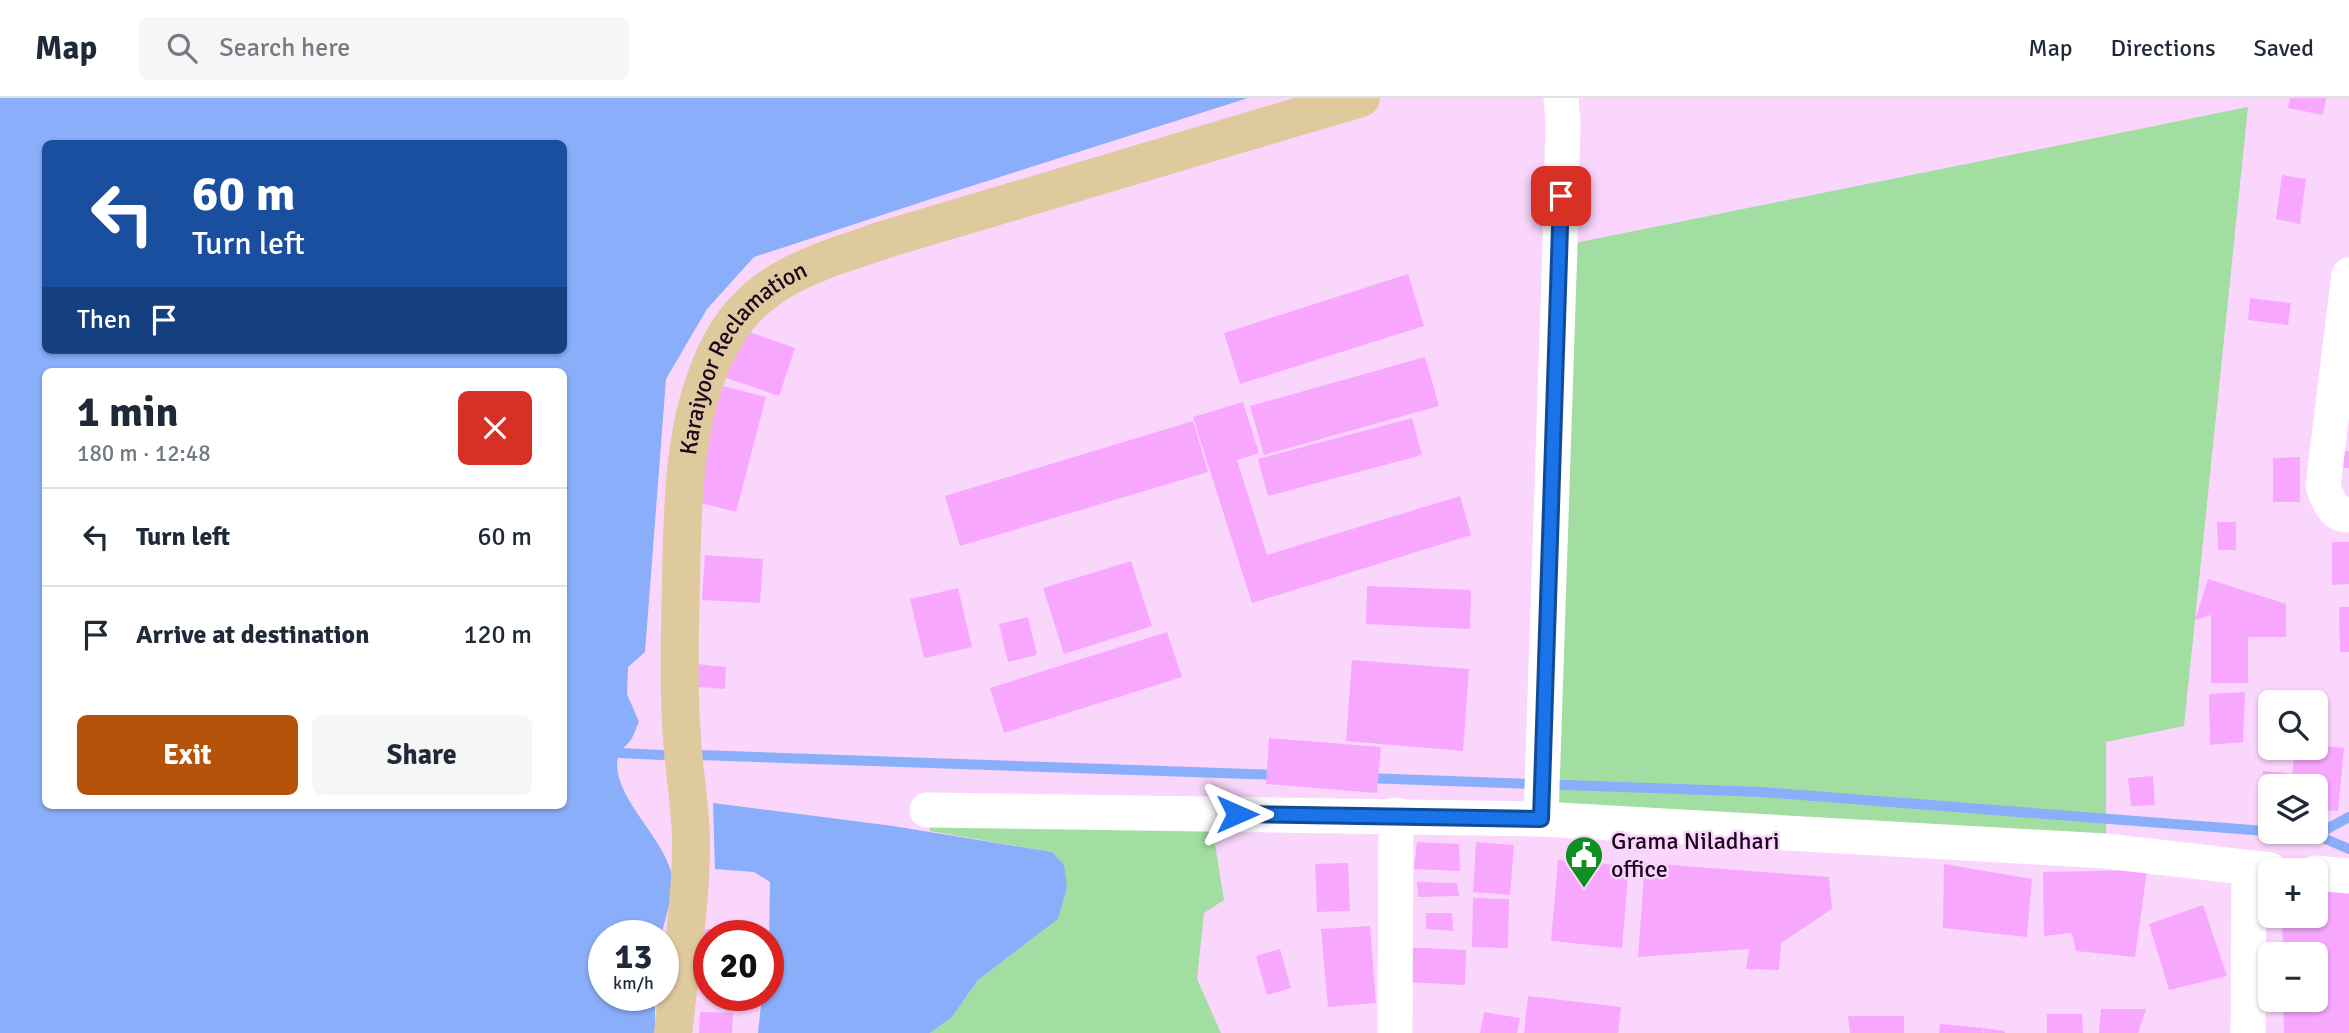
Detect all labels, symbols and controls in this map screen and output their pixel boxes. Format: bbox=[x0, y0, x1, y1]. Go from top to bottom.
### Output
search box bbox=[139, 17, 629, 80]
text: Map bbox=[35, 28, 97, 69]
icon: search bbox=[163, 29, 201, 67]
text: Search here bbox=[219, 32, 350, 64]
text: Map bbox=[2028, 33, 2073, 63]
text: Directions bbox=[2111, 33, 2216, 63]
text: Saved bbox=[2254, 33, 2314, 63]
text: 60 m bbox=[192, 164, 295, 224]
pin bbox=[1531, 166, 1591, 226]
icon: left bbox=[77, 168, 168, 259]
icon: arrive bbox=[1542, 177, 1580, 215]
text: Turn left bbox=[192, 224, 305, 263]
street label: Karaiyoor Reclamation bbox=[673, 255, 812, 457]
icon: arrive bbox=[145, 301, 183, 339]
text: Then bbox=[77, 304, 131, 336]
text: 1 min bbox=[77, 387, 178, 438]
button: close bbox=[458, 391, 532, 465]
text: 180 m · 12:48 bbox=[77, 439, 211, 468]
icon: left bbox=[77, 518, 115, 556]
text: Turn left bbox=[136, 521, 230, 553]
text: 60 m bbox=[477, 521, 532, 553]
icon: arrive bbox=[77, 616, 115, 654]
text: Arrive at destination bbox=[136, 619, 369, 651]
text: 120 m bbox=[463, 619, 532, 651]
map controls bbox=[2258, 690, 2328, 1012]
button: search bbox=[2258, 690, 2328, 760]
button: Exit bbox=[77, 715, 298, 795]
button: Share bbox=[312, 715, 532, 795]
button: layers bbox=[2258, 774, 2328, 844]
position arrow bbox=[1200, 777, 1274, 851]
place label: Grama Niladhari office bbox=[1611, 826, 1780, 884]
public building icon: Grama Niladhari office bbox=[1563, 834, 1605, 889]
button: + bbox=[2258, 858, 2328, 928]
speed limit sign: 20 bbox=[693, 920, 784, 1011]
text: 13 bbox=[615, 935, 652, 978]
button: − bbox=[2258, 942, 2328, 1012]
text: km/h bbox=[613, 972, 654, 994]

